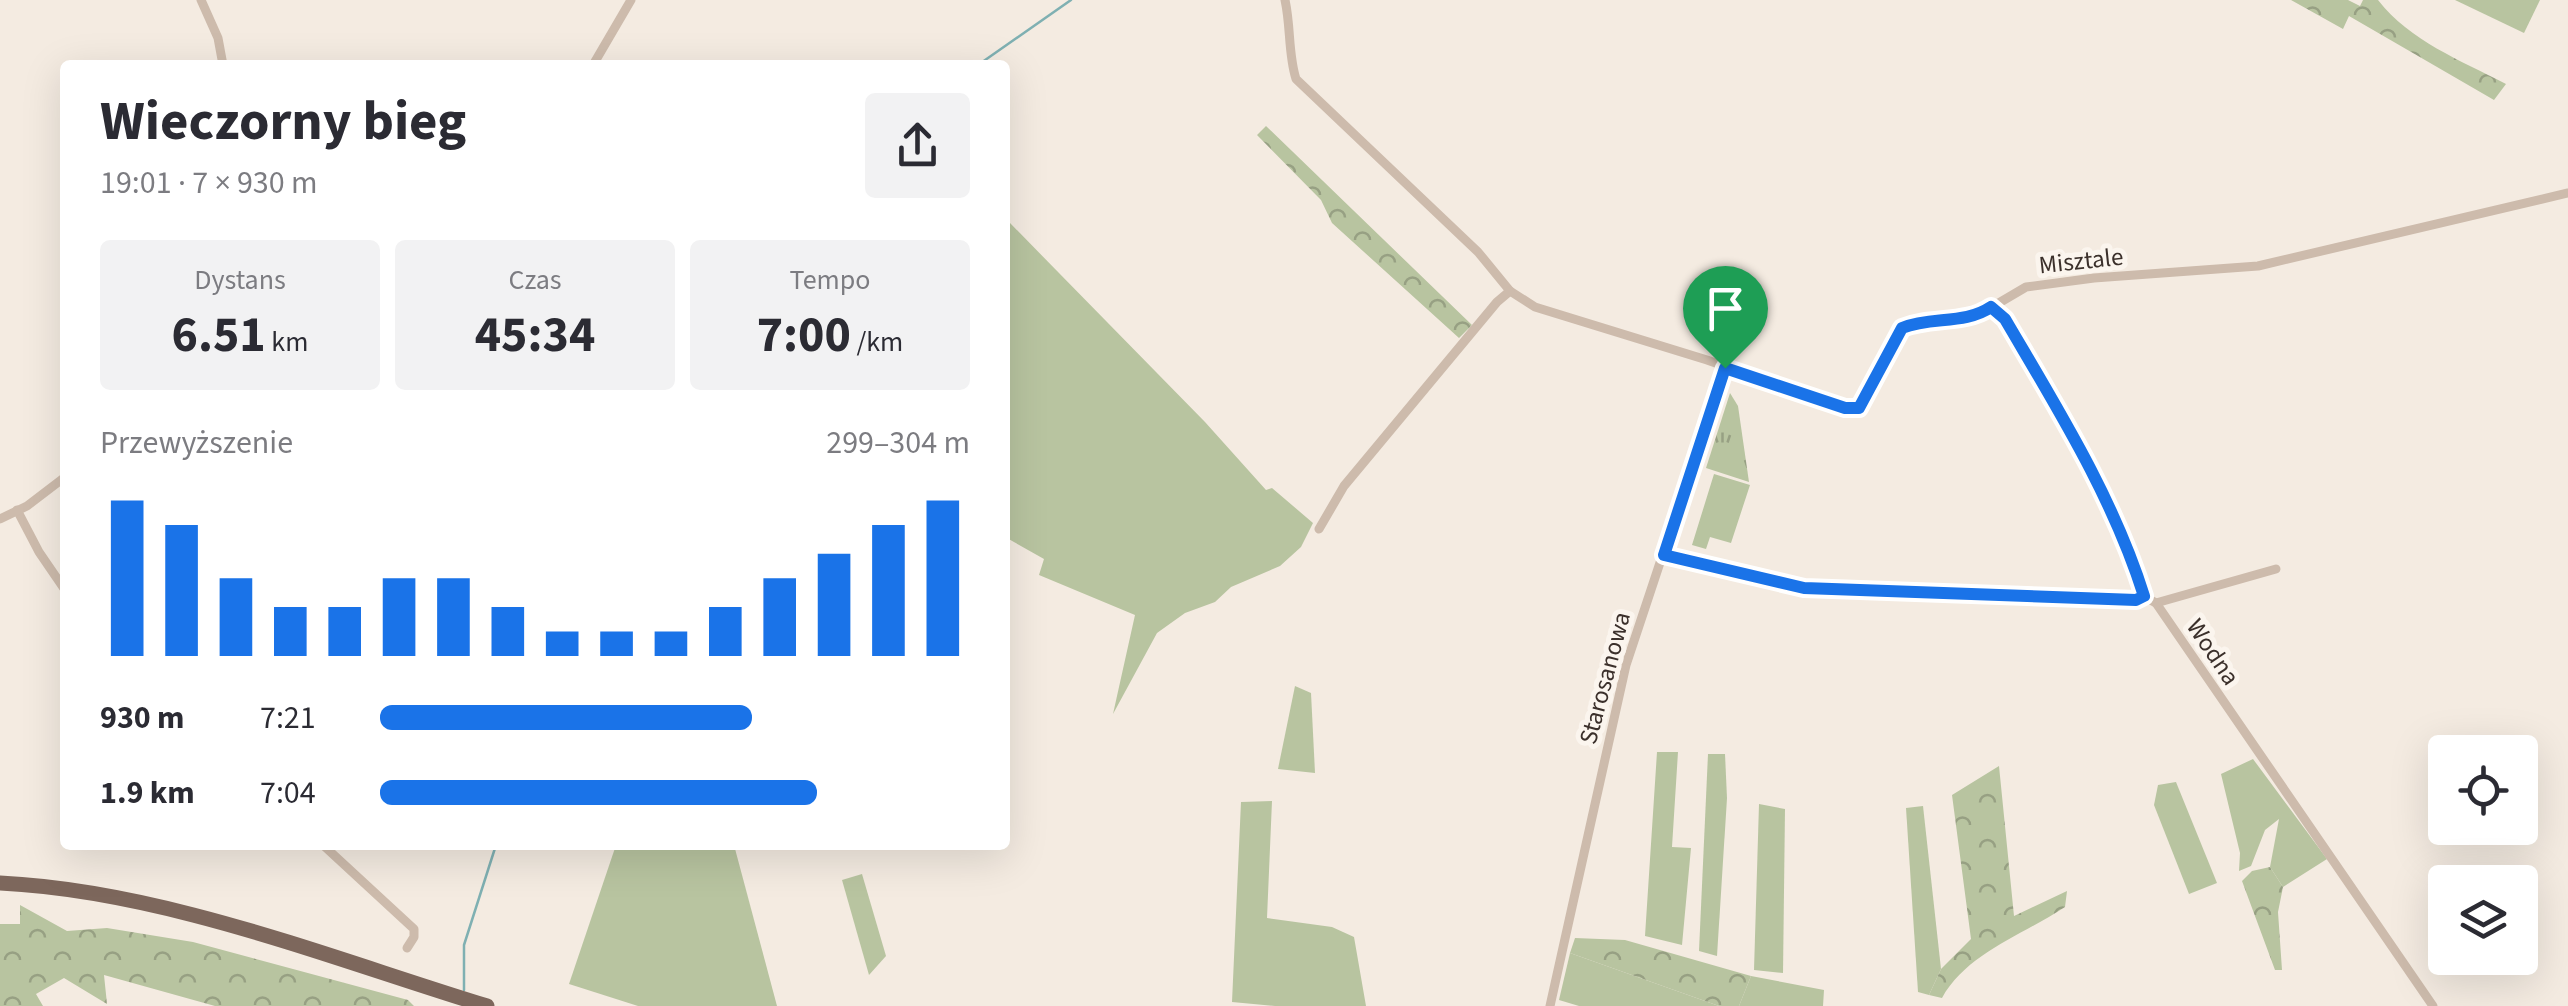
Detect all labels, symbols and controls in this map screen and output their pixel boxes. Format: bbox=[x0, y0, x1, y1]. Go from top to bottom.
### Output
text: Wieczorny bieg bbox=[100, 83, 466, 161]
button: share bbox=[865, 93, 970, 198]
text: 19:01 · 7 × 930 m bbox=[100, 160, 318, 206]
street label: Misztale bbox=[2037, 239, 2125, 283]
text: Dystans bbox=[194, 260, 286, 300]
text: Czas bbox=[508, 260, 562, 300]
text: Tempo bbox=[790, 260, 870, 300]
pin bbox=[1683, 266, 1768, 369]
icon: arrive bbox=[1698, 281, 1753, 336]
text: 6.51 bbox=[172, 300, 266, 371]
text: 45:34 bbox=[475, 300, 595, 371]
text: 7:00 bbox=[757, 300, 851, 371]
text: km bbox=[266, 322, 308, 362]
text: /km bbox=[851, 322, 903, 362]
text: Przewyższenie bbox=[100, 420, 293, 466]
text: 299–304 m bbox=[826, 420, 970, 466]
street label: Starosanowa bbox=[1570, 608, 1640, 748]
street label: Wodna bbox=[2178, 612, 2248, 692]
text: 930 m bbox=[100, 695, 185, 741]
text: 7:21 bbox=[260, 695, 316, 741]
map controls bbox=[2428, 735, 2538, 975]
button: locate bbox=[2428, 735, 2538, 845]
text: 1.9 km bbox=[100, 770, 195, 816]
text: 7:04 bbox=[260, 770, 316, 816]
button: layers bbox=[2428, 865, 2538, 975]

